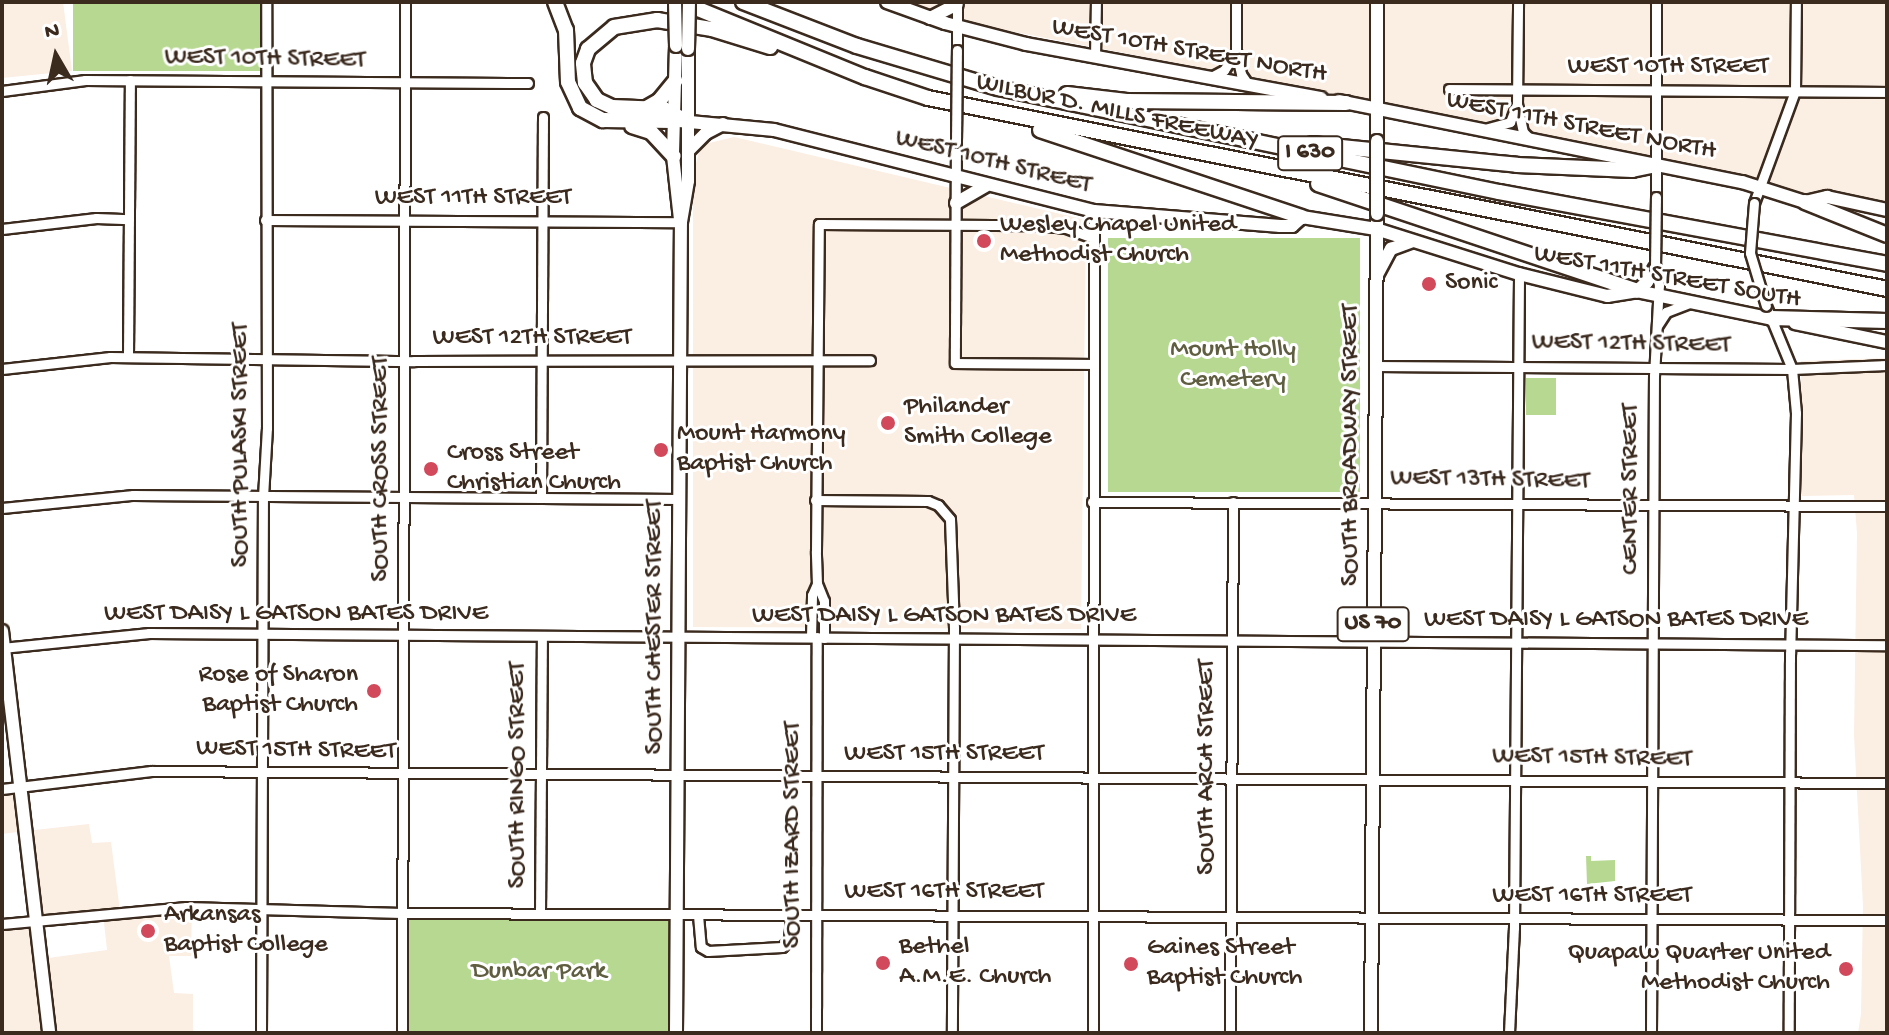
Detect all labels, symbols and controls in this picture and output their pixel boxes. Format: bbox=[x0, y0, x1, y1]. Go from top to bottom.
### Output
street label: WEST 10TH STREET NORTH bbox=[1049, 12, 1329, 92]
north arrow bbox=[16, 16, 96, 96]
text: N bbox=[43, 18, 61, 46]
street label: WEST 10TH STREET bbox=[164, 43, 366, 77]
street label: WEST 10TH STREET bbox=[1568, 52, 1768, 84]
street label: WILBUR D. MILLS FREEWAY bbox=[973, 68, 1261, 158]
street label: WEST 11TH STREET NORTH bbox=[1444, 86, 1718, 168]
street label: WEST 10TH STREET bbox=[892, 124, 1094, 202]
road number: I 630 bbox=[1276, 133, 1344, 173]
street label: WEST 11TH STREET bbox=[375, 183, 571, 215]
place label: Wesley Chapel United Methodist Church bbox=[1000, 210, 1236, 272]
marker: Wesley Chapel United Methodist Church bbox=[975, 232, 993, 250]
street label: WEST 11TH STREET SOUTH bbox=[1531, 239, 1803, 317]
place label: Sonic bbox=[1445, 268, 1497, 300]
marker: Sonic bbox=[1420, 275, 1438, 293]
street label: SOUTH BROADWAY STREET bbox=[1336, 304, 1368, 586]
street label: SOUTH PULASKI STREET bbox=[226, 323, 258, 567]
street label: WEST 12TH STREET bbox=[433, 323, 631, 355]
street label: WEST 12TH STREET bbox=[1531, 328, 1731, 362]
park label: Mount Holly Cemetery bbox=[1170, 335, 1296, 396]
street label: SOUTH CROSS STREET bbox=[366, 356, 398, 582]
place label: Philander Smith College bbox=[904, 392, 1052, 454]
street label: CENTER STREET bbox=[1616, 403, 1648, 575]
marker: Philander Smith College bbox=[879, 414, 897, 432]
place label: Mount Harmony Baptist Church bbox=[677, 419, 845, 480]
place label: Cross Street Christian Church bbox=[447, 438, 621, 500]
marker: Mount Harmony Baptist Church bbox=[652, 441, 670, 459]
marker: Cross Street Christian Church bbox=[422, 460, 440, 478]
street label: WEST 13TH STREET bbox=[1390, 464, 1590, 498]
street label: SOUTH CHESTER STREET bbox=[640, 500, 672, 754]
street label: WEST DAISY L GATSON BATES DRIVE bbox=[104, 599, 488, 631]
street label: WEST DAISY L GATSON BATES DRIVE bbox=[752, 601, 1136, 633]
road number: US 70 bbox=[1335, 604, 1411, 644]
street label: WEST DAISY L GATSON BATES DRIVE bbox=[1424, 605, 1808, 637]
street label: SOUTH ARCH STREET bbox=[1192, 659, 1224, 875]
place label: Rose of Sharon Baptist Church bbox=[199, 660, 358, 722]
street label: SOUTH RINGO STREET bbox=[503, 662, 535, 888]
marker: Rose of Sharon Baptist Church bbox=[365, 682, 383, 700]
street label: SOUTH IZARD STREET bbox=[778, 722, 810, 948]
street label: WEST 15TH STREET bbox=[196, 734, 396, 768]
street label: WEST 15TH STREET bbox=[844, 739, 1044, 771]
street label: WEST 15TH STREET bbox=[1492, 742, 1692, 776]
street label: WEST 16TH STREET bbox=[844, 877, 1044, 909]
street label: WEST 16TH STREET bbox=[1492, 881, 1692, 913]
place label: Arkansas Baptist College bbox=[164, 900, 328, 962]
marker: Arkansas Baptist College bbox=[139, 922, 157, 940]
place label: Bethel A.M.E. Church bbox=[899, 932, 1051, 994]
place label: Gaines Street Baptist Church bbox=[1147, 933, 1302, 994]
place label: Quapaw Quarter United Methodist Church bbox=[1567, 938, 1830, 1000]
marker: Bethel A.M.E. Church bbox=[874, 954, 892, 972]
marker: Gaines Street Baptist Church bbox=[1122, 955, 1140, 973]
park label: Dunbar Park bbox=[472, 957, 606, 989]
marker: Quapaw Quarter United Methodist Church bbox=[1837, 960, 1855, 978]

